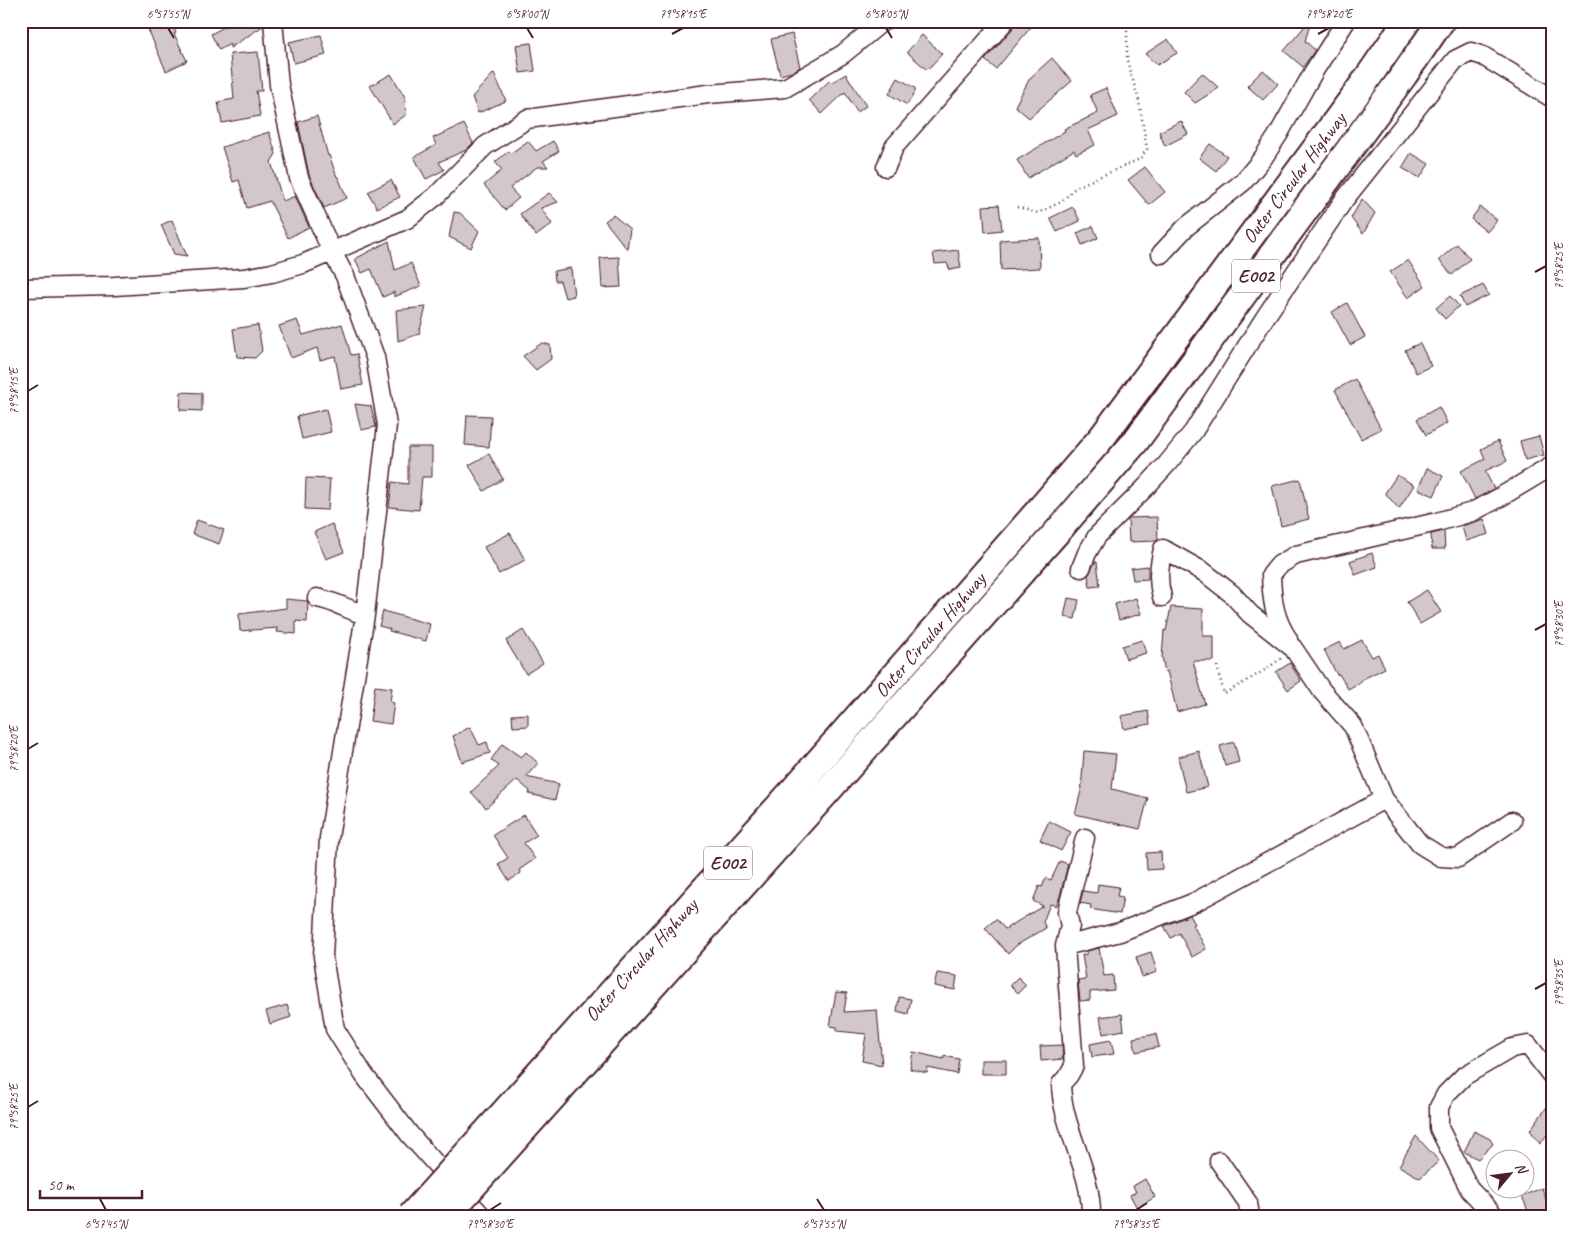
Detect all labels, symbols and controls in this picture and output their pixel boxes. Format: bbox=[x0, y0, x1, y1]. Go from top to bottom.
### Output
text: 6°57'55"N bbox=[147, 6, 191, 22]
text: 6°58'00"N bbox=[506, 6, 550, 22]
text: 79°58'15"E bbox=[660, 6, 708, 22]
text: 6°58'05"N bbox=[865, 6, 909, 22]
text: 79°58'20"E bbox=[1306, 6, 1354, 22]
street label: Outer Circular Highway bbox=[1237, 106, 1353, 248]
text: 79°58'25"E bbox=[1551, 241, 1567, 289]
road number: E002 bbox=[1232, 260, 1280, 292]
text: 79°58'15"E bbox=[6, 366, 22, 414]
street label: Outer Circular Highway bbox=[869, 566, 993, 703]
text: 79°58'30"E bbox=[1551, 599, 1567, 647]
text: 79°58'20"E bbox=[6, 724, 22, 772]
road number: E002 bbox=[704, 846, 752, 880]
street label: Outer Circular Highway bbox=[579, 892, 704, 1027]
text: 79°58'35"E bbox=[1551, 958, 1567, 1006]
text: 79°58'25"E bbox=[6, 1082, 22, 1130]
north arrow bbox=[1486, 1150, 1536, 1200]
text: N bbox=[1511, 1160, 1532, 1178]
scale bar bbox=[40, 1167, 142, 1199]
text: 50 m bbox=[48, 1176, 75, 1195]
text: 6°57'45"N bbox=[85, 1216, 129, 1232]
text: 79°58'30"E bbox=[467, 1216, 515, 1232]
text: 6°57'55"N bbox=[803, 1216, 847, 1232]
text: 79°58'35"E bbox=[1113, 1216, 1161, 1232]

